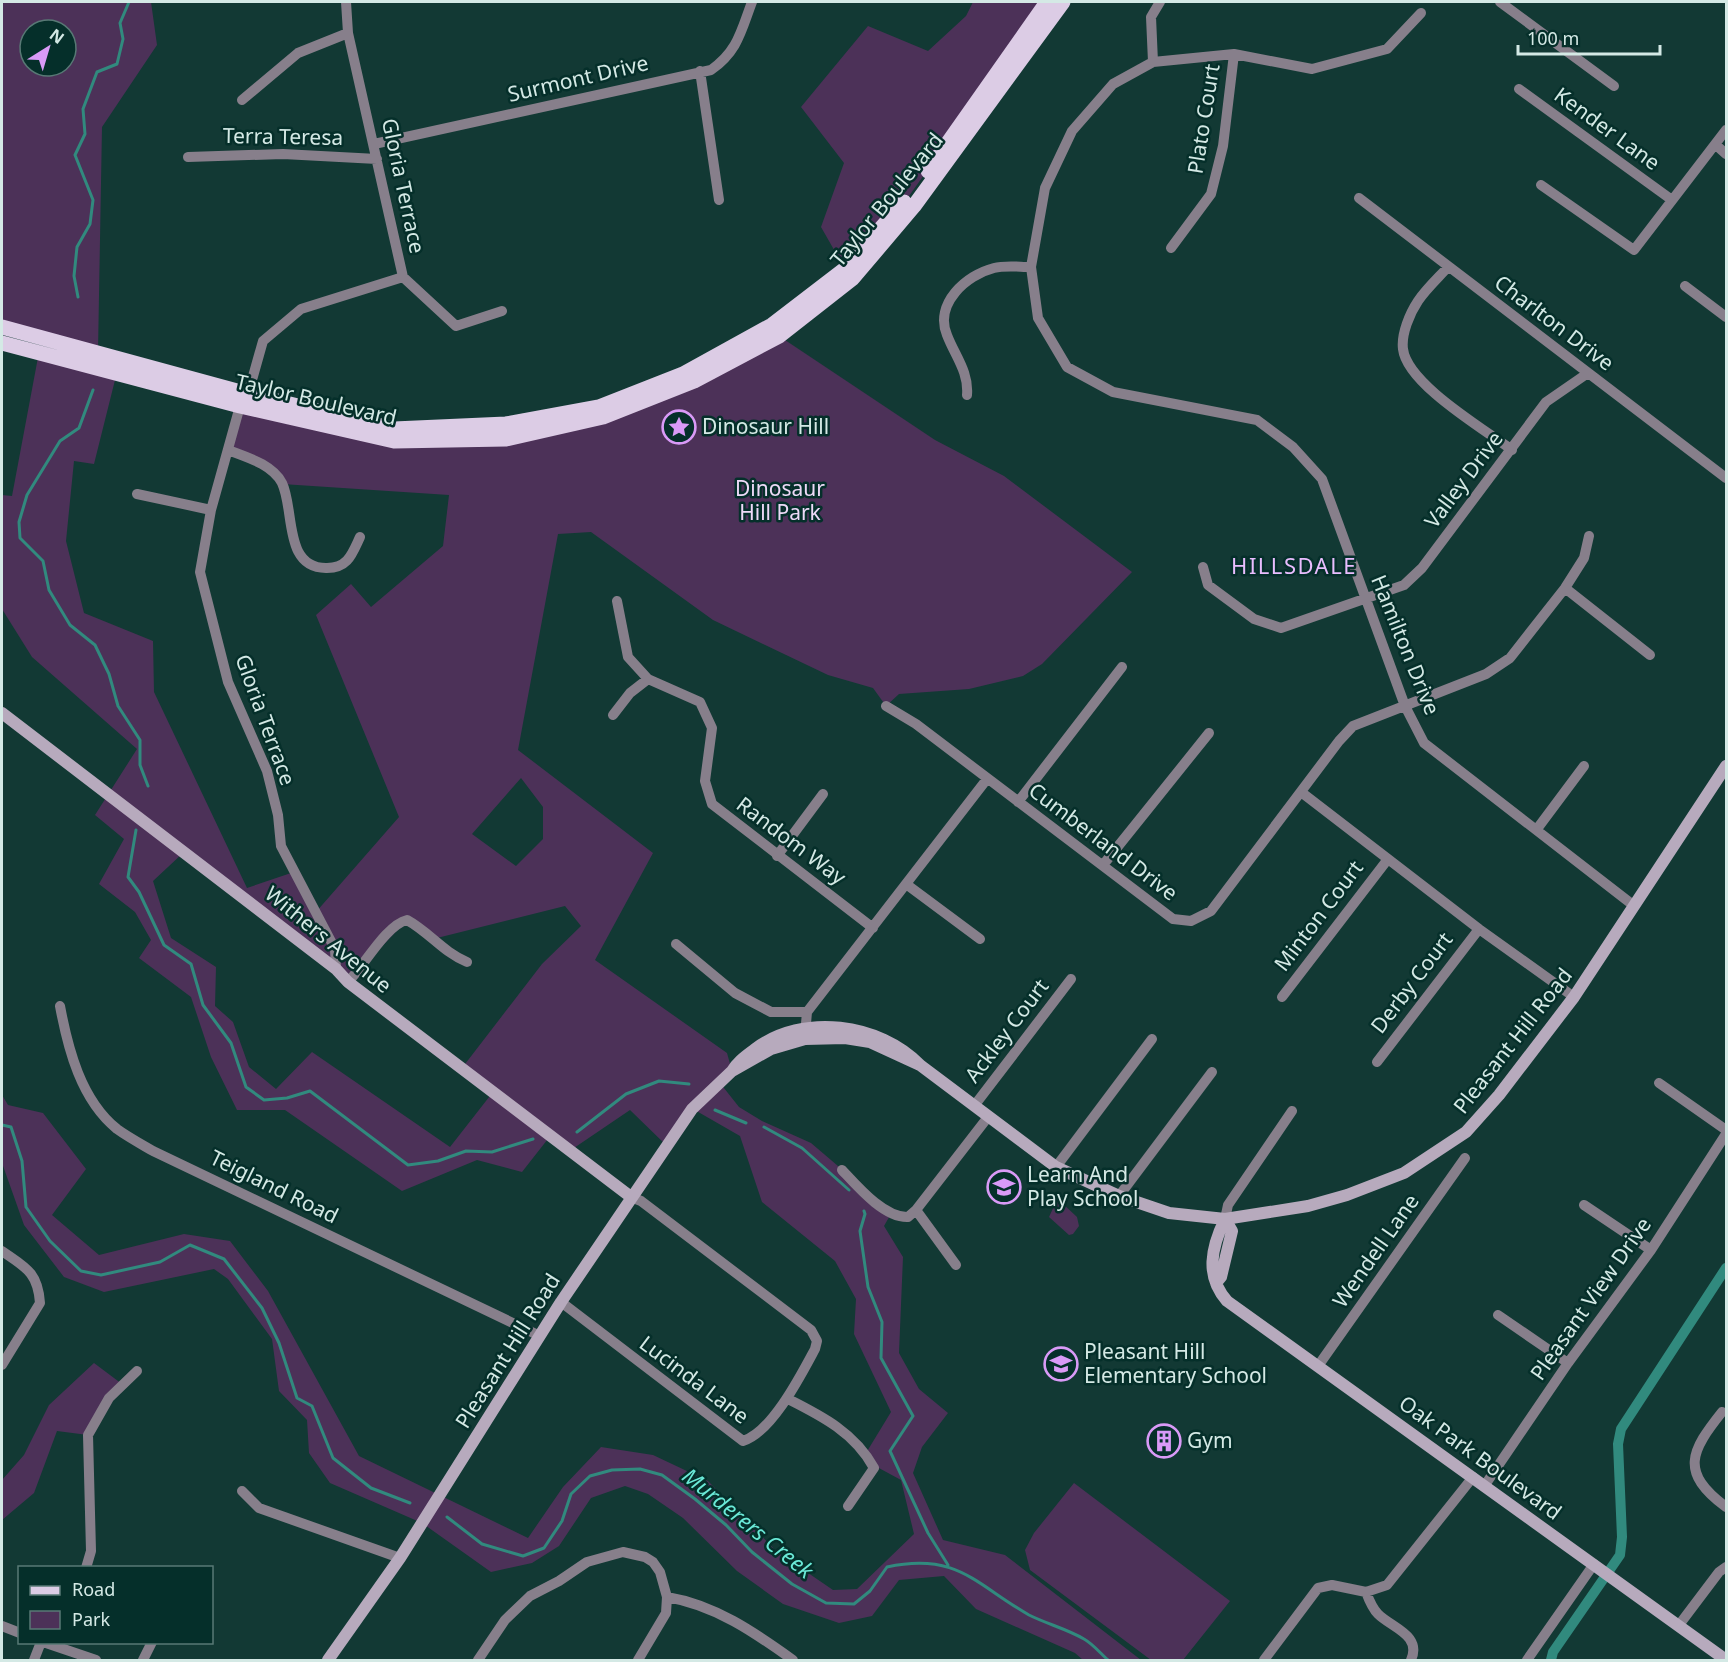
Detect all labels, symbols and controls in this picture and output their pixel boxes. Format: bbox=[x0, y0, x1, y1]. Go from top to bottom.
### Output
north arrow bbox=[18, 18, 78, 78]
scale bar bbox=[1518, 18, 1660, 56]
text: N bbox=[45, 23, 69, 49]
text: 100 m bbox=[1527, 26, 1579, 50]
street label: Surmont Drive bbox=[505, 48, 651, 108]
street label: Plato Court bbox=[1181, 61, 1226, 176]
street label: Kender Lane bbox=[1549, 80, 1666, 176]
street label: Gloria Terrace bbox=[376, 116, 432, 256]
street label: Terra Teresa bbox=[223, 121, 343, 151]
street label: Taylor Boulevard bbox=[824, 127, 949, 272]
street label: Charlton Drive bbox=[1489, 268, 1620, 376]
street label: Taylor Boulevard bbox=[233, 367, 400, 431]
place icon: Dinosaur Hill bbox=[661, 409, 697, 445]
place label: Dinosaur Hill bbox=[702, 412, 829, 440]
street label: Valley Drive bbox=[1418, 425, 1509, 533]
park label: Dinosaur Hill Park bbox=[735, 474, 825, 526]
district label: HILLSDALE bbox=[1231, 550, 1357, 580]
street label: Hamilton Drive bbox=[1365, 571, 1447, 719]
street label: Gloria Terrace bbox=[229, 650, 303, 789]
street label: Cumberland Drive bbox=[1023, 776, 1184, 906]
street label: Random Way bbox=[731, 790, 852, 891]
street label: Minton Court bbox=[1267, 854, 1369, 976]
street label: Withers Avenue bbox=[259, 879, 398, 999]
street label: Derby Court bbox=[1364, 926, 1459, 1039]
street label: Pleasant Hill Road bbox=[1447, 962, 1578, 1119]
street label: Ackley Court bbox=[958, 973, 1055, 1088]
street label: Teigland Road bbox=[206, 1143, 343, 1229]
place label: Learn And Play School bbox=[1027, 1160, 1139, 1212]
school or university icon: Learn And Play School bbox=[986, 1169, 1022, 1205]
street label: Wendell Lane bbox=[1326, 1188, 1425, 1313]
street label: Pleasant View Drive bbox=[1523, 1211, 1657, 1385]
street label: Pleasant Hill Road bbox=[448, 1268, 566, 1433]
street label: Lucinda Lane bbox=[634, 1329, 755, 1430]
place label: Pleasant Hill Elementary School bbox=[1084, 1337, 1267, 1389]
school or university icon: Pleasant Hill Elementary School bbox=[1043, 1346, 1079, 1382]
street label: Oak Park Boulevard bbox=[1394, 1389, 1567, 1526]
building icon: Gym bbox=[1146, 1423, 1182, 1459]
place label: Gym bbox=[1187, 1426, 1233, 1454]
water label: Murderers Creek bbox=[677, 1460, 821, 1585]
legend bbox=[18, 1566, 213, 1644]
text: Road bbox=[72, 1577, 115, 1601]
text: Park bbox=[72, 1607, 110, 1631]

